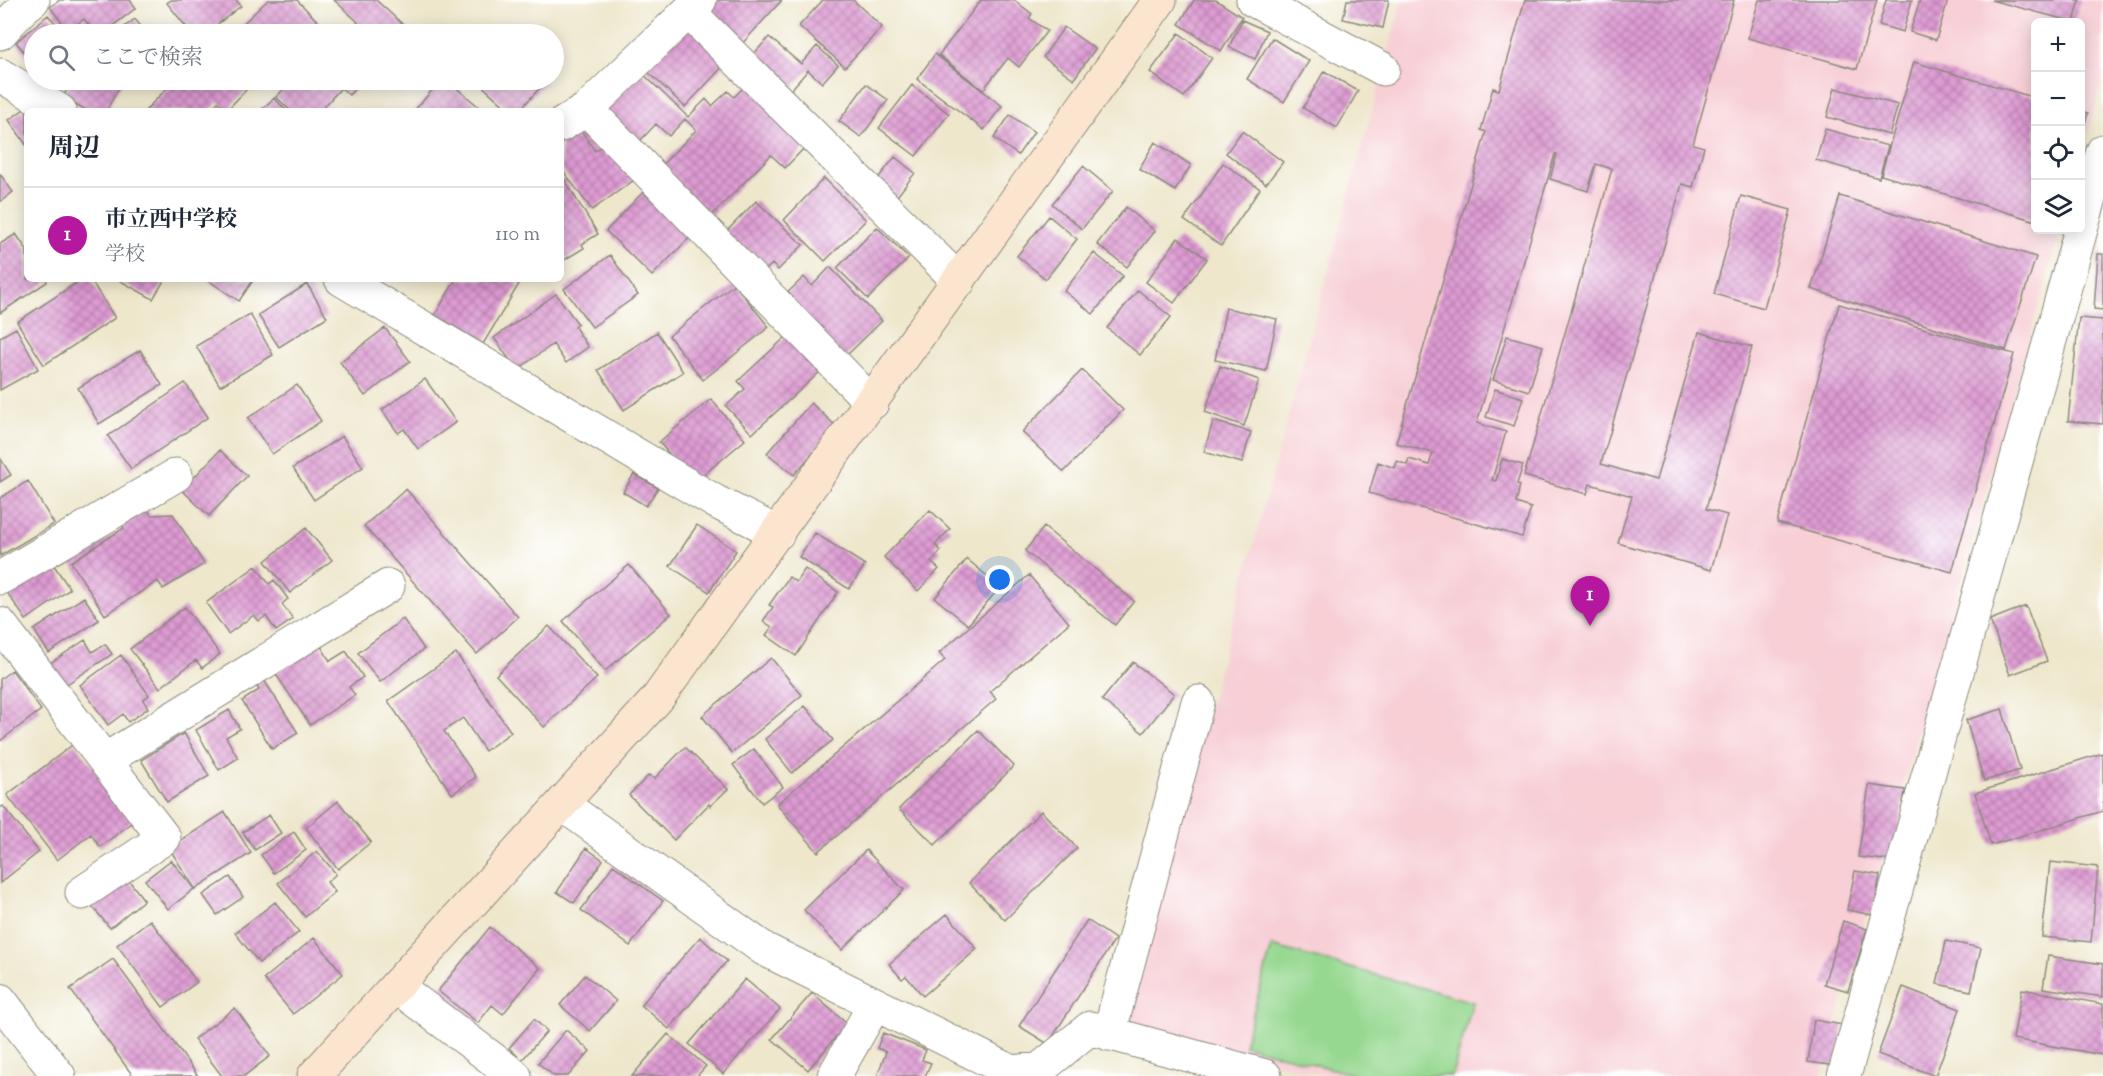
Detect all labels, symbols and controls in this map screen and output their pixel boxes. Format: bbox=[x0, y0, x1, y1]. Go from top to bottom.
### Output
map controls bbox=[2031, 18, 2085, 234]
button: + bbox=[2031, 18, 2085, 72]
search box bbox=[24, 24, 564, 90]
icon: search bbox=[45, 41, 78, 74]
text: ここで検索 bbox=[93, 43, 203, 75]
button: − bbox=[2031, 72, 2085, 126]
button: locate bbox=[2031, 126, 2085, 180]
text: 周辺 bbox=[48, 131, 100, 168]
button: layers bbox=[2031, 180, 2085, 234]
text: 市立西中学校 bbox=[105, 205, 237, 237]
text: 1 bbox=[64, 221, 71, 250]
text: 110 m bbox=[495, 221, 540, 250]
text: 学校 bbox=[105, 241, 145, 270]
your location bbox=[985, 565, 1014, 594]
pin: 1 bbox=[1570, 576, 1610, 626]

